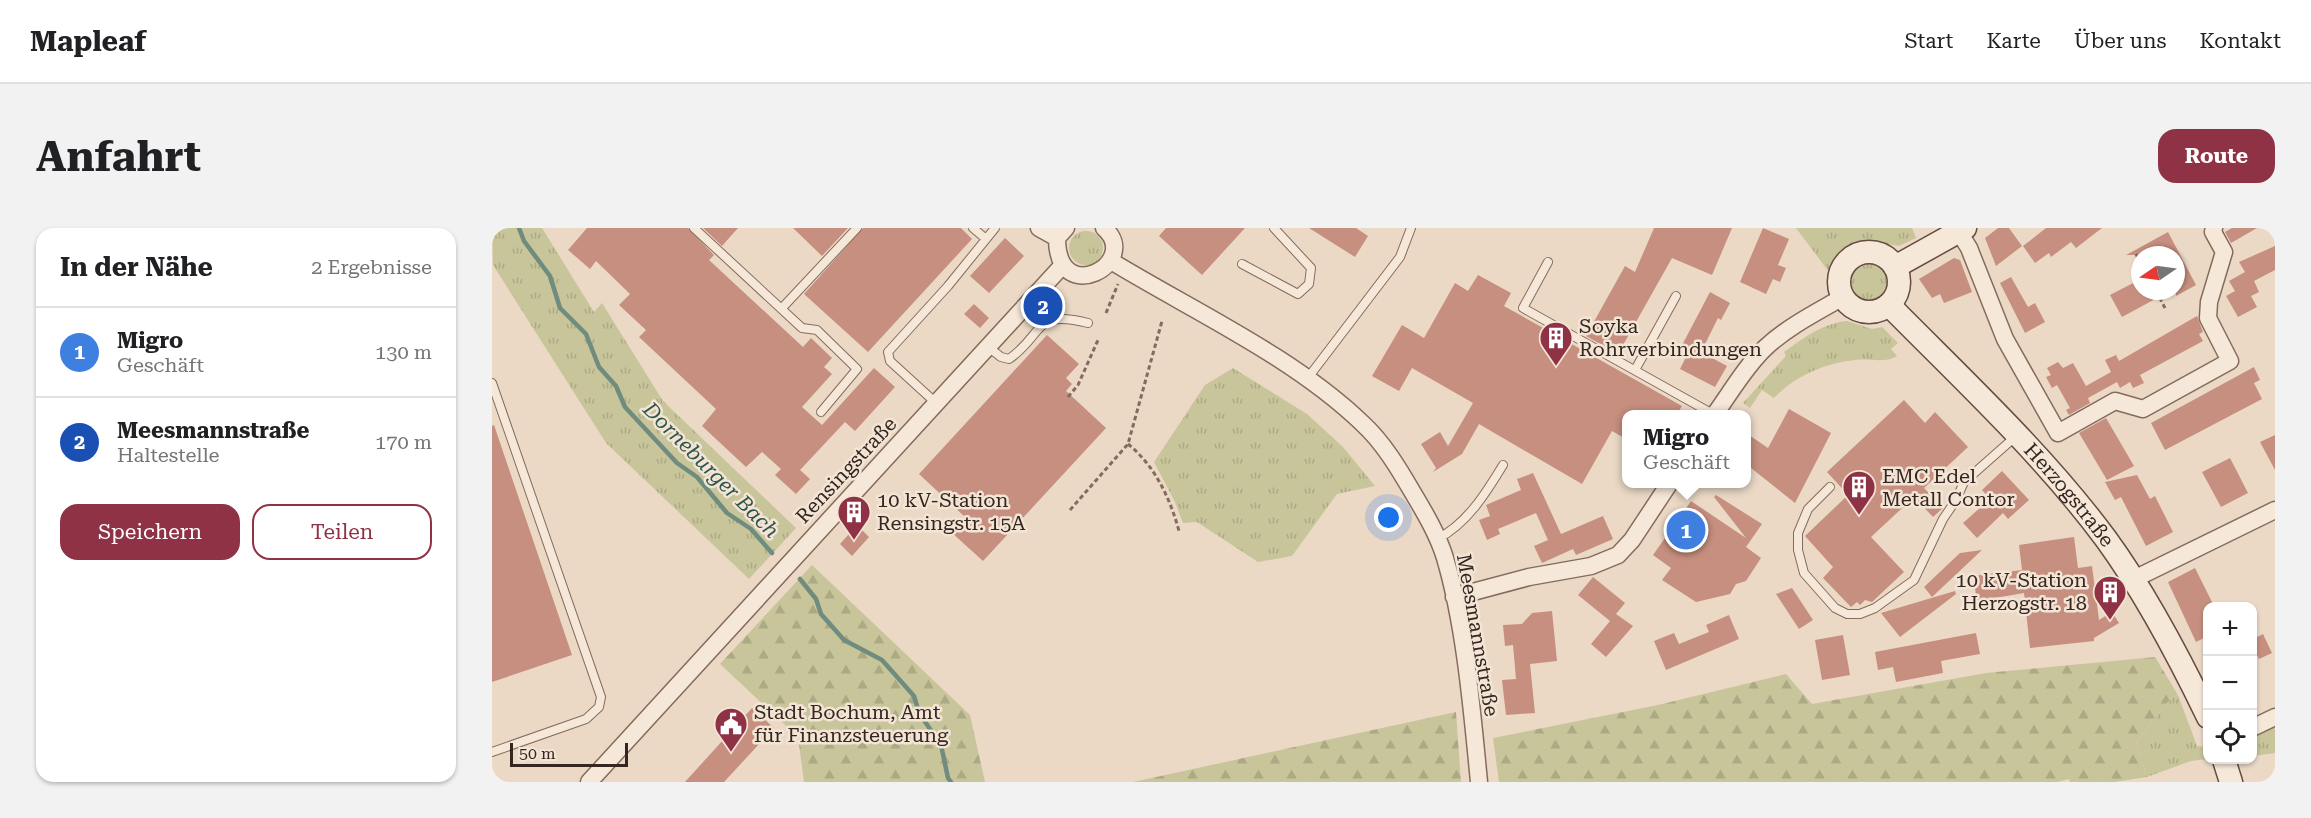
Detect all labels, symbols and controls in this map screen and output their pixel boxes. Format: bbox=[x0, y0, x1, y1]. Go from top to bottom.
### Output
text: Mapleaf bbox=[30, 25, 146, 58]
text: Start bbox=[1905, 29, 1953, 53]
text: Karte bbox=[1986, 29, 2041, 53]
text: Über uns bbox=[2074, 29, 2166, 53]
text: Kontakt bbox=[2199, 29, 2281, 53]
button: Route bbox=[2158, 129, 2275, 183]
text: Anfahrt bbox=[36, 132, 201, 181]
north arrow bbox=[2131, 246, 2185, 300]
text: In der Nähe bbox=[60, 252, 213, 282]
text: 2 Ergebnisse bbox=[311, 255, 432, 279]
pin: 2 bbox=[1024, 284, 1062, 328]
place label: Soyka Rohrverbindungen bbox=[1579, 314, 1762, 361]
building icon: Soyka Rohrverbindungen bbox=[1538, 320, 1574, 367]
text: Migro bbox=[117, 328, 183, 353]
text: 1 bbox=[74, 340, 85, 364]
text: 130 m bbox=[375, 340, 432, 364]
text: Geschäft bbox=[117, 353, 204, 377]
water label: Dorneburger Bach bbox=[638, 397, 784, 543]
popup bbox=[1622, 410, 1751, 488]
street label: Rensingstraße bbox=[791, 412, 901, 528]
text: Meesmannstraße bbox=[117, 418, 309, 443]
text: Migro bbox=[1643, 425, 1709, 450]
text: 2 bbox=[74, 430, 85, 454]
text: 170 m bbox=[375, 430, 432, 454]
street label: Herzogstraße bbox=[2019, 438, 2120, 551]
text: Haltestelle bbox=[117, 443, 220, 467]
text: Geschäft bbox=[1643, 450, 1730, 474]
place label: EMC Edel Metall Contor bbox=[1882, 464, 2015, 511]
building icon: EMC Edel Metall Contor bbox=[1841, 469, 1877, 516]
place label: 10 kV-Station Rensingstr. 15A bbox=[877, 488, 1025, 535]
building icon: 10 kV-Station Rensingstr. 15A bbox=[836, 494, 872, 541]
your location bbox=[1374, 503, 1403, 532]
button: Speichern bbox=[60, 504, 240, 560]
button: Teilen bbox=[252, 504, 432, 560]
pin: 1 bbox=[1666, 508, 1706, 552]
street label: Meesmannstraße bbox=[1452, 552, 1504, 718]
place label: 10 kV-Station Herzogstr. 18 bbox=[1955, 568, 2087, 615]
building icon: 10 kV-Station Herzogstr. 18 bbox=[2092, 574, 2128, 621]
map controls bbox=[2203, 602, 2257, 764]
button: + bbox=[2203, 602, 2257, 656]
button: − bbox=[2203, 656, 2257, 710]
place label: Stadt Bochum, Amt für Finanzsteuerung bbox=[754, 700, 949, 747]
public building icon: Stadt Bochum, Amt für Finanzsteuerung bbox=[713, 706, 749, 753]
button: locate bbox=[2203, 710, 2257, 764]
scale bar bbox=[510, 740, 628, 768]
text: 50 m bbox=[519, 744, 556, 763]

